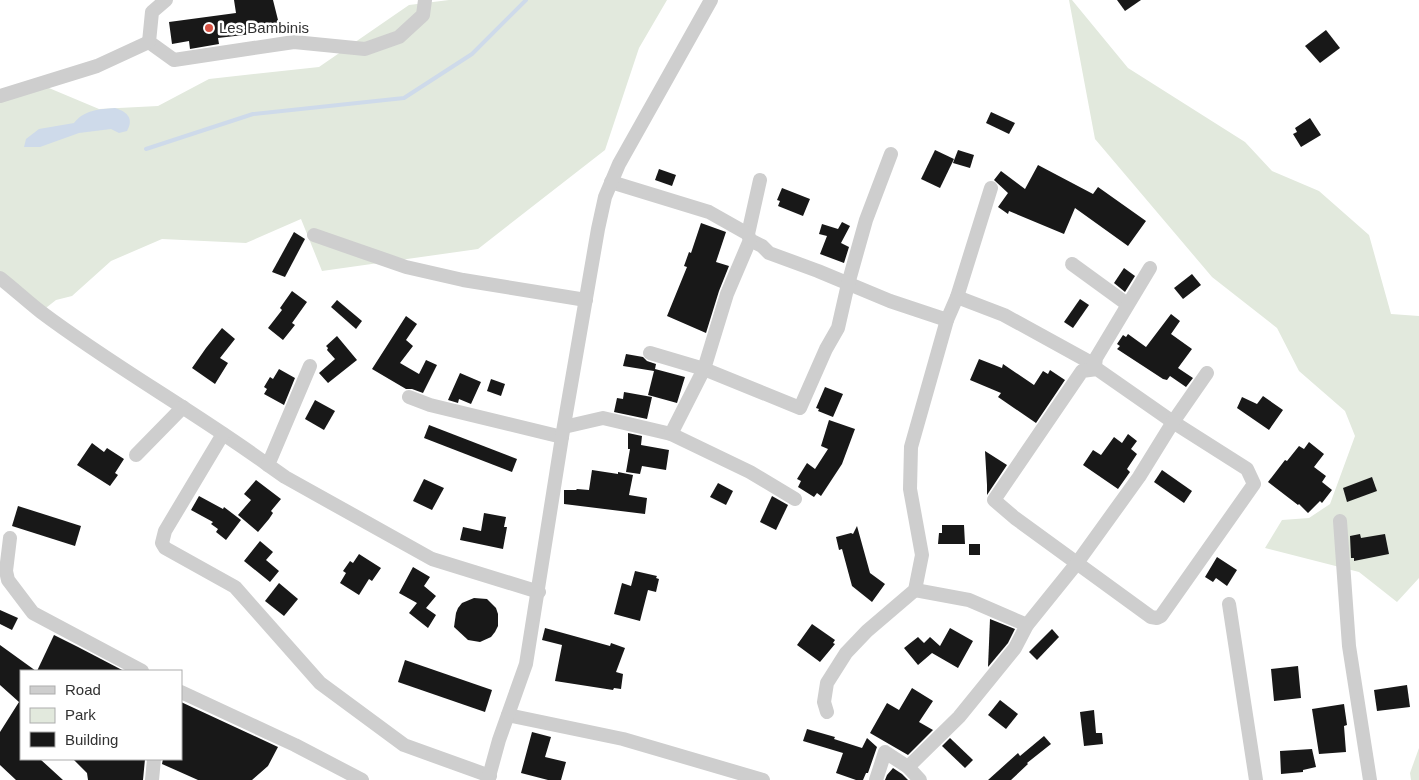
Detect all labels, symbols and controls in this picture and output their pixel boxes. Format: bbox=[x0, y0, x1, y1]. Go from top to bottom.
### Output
place label: Les Bambinis bbox=[219, 19, 309, 36]
marker: Les Bambinis bbox=[203, 22, 215, 34]
legend bbox=[20, 670, 182, 760]
text: Road bbox=[65, 681, 101, 698]
text: Park bbox=[65, 706, 96, 723]
text: Building bbox=[65, 731, 118, 748]

